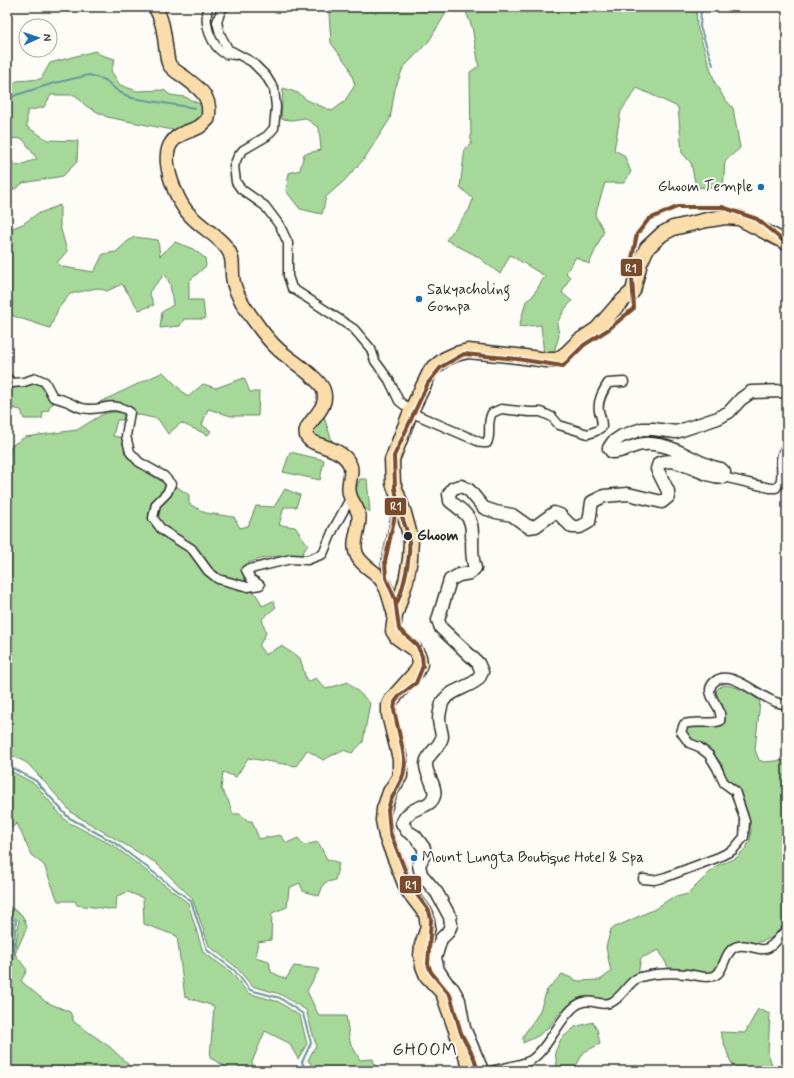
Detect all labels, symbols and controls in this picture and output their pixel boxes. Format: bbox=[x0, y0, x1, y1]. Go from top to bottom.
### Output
north arrow bbox=[18, 18, 58, 58]
text: N bbox=[40, 34, 54, 42]
place label: Ghoom Temple bbox=[658, 177, 753, 197]
marker: Ghoom Temple bbox=[756, 182, 766, 192]
line badge: R1 bbox=[620, 258, 643, 277]
text: R1 bbox=[625, 262, 637, 276]
place label: Sakyacholing Gompa bbox=[427, 280, 510, 317]
marker: Sakyacholing Gompa bbox=[414, 294, 424, 304]
line badge: R1 bbox=[384, 497, 407, 516]
text: R1 bbox=[390, 500, 402, 514]
place label: Ghoom bbox=[417, 526, 458, 546]
marker: Ghoom bbox=[402, 530, 414, 542]
place label: Mount Lungta Boutique Hotel & Spa bbox=[422, 848, 644, 869]
marker: Mount Lungta Boutique Hotel & Spa bbox=[409, 853, 419, 863]
line badge: R1 bbox=[399, 875, 422, 894]
text: R1 bbox=[405, 879, 417, 893]
district label: GHOOM bbox=[392, 1039, 458, 1061]

